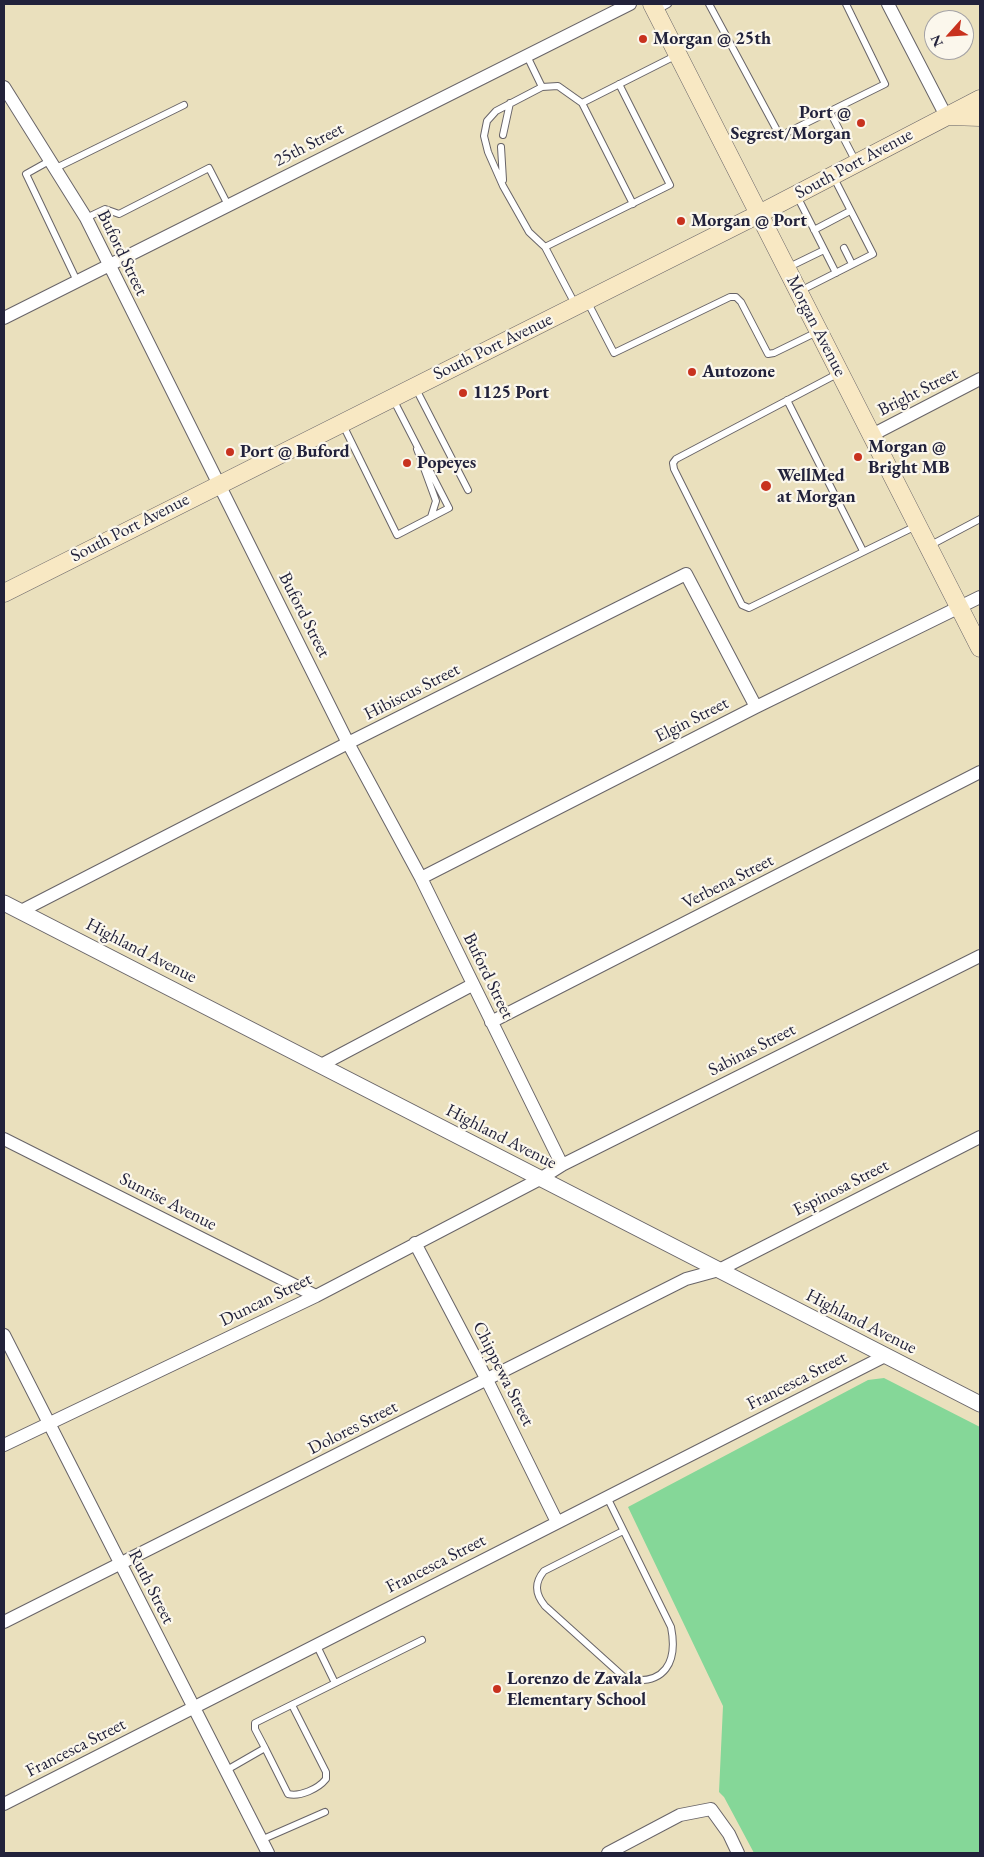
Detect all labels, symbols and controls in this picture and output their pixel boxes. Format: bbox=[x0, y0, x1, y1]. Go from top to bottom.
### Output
north arrow bbox=[924, 10, 974, 60]
place label: Morgan @ 25th bbox=[653, 28, 771, 50]
text: N bbox=[926, 32, 947, 50]
marker: Morgan @ 25th bbox=[637, 33, 649, 45]
place label: Port @ Segrest/Morgan bbox=[730, 102, 851, 144]
marker: Port @ Segrest/Morgan bbox=[855, 117, 867, 129]
street label: 25th Street bbox=[271, 118, 347, 172]
street label: South Port Avenue bbox=[791, 124, 917, 204]
street label: Buford Street bbox=[92, 207, 152, 299]
place label: Morgan @ Port bbox=[691, 210, 807, 232]
marker: Morgan @ Port bbox=[675, 215, 687, 227]
street label: Morgan Avenue bbox=[781, 272, 851, 380]
street label: South Port Avenue bbox=[430, 309, 556, 385]
place label: Autozone bbox=[702, 361, 775, 383]
street label: Bright Street bbox=[874, 363, 962, 421]
marker: Autozone bbox=[686, 366, 698, 378]
place label: 1125 Port bbox=[473, 382, 549, 404]
marker: 1125 Port bbox=[457, 387, 469, 399]
place label: Morgan @ Bright MB bbox=[868, 436, 950, 478]
place label: Port @ Buford bbox=[240, 441, 350, 463]
marker: Port @ Buford bbox=[224, 446, 236, 458]
marker: Morgan @ Bright MB bbox=[852, 451, 864, 463]
place label: Popeyes bbox=[417, 452, 476, 474]
marker: Popeyes bbox=[401, 457, 413, 469]
place label: WellMed at Morgan bbox=[777, 465, 856, 508]
marker: WellMed at Morgan bbox=[759, 479, 773, 493]
street label: South Port Avenue bbox=[67, 489, 193, 567]
street label: Buford Street bbox=[273, 569, 335, 661]
street label: Hibiscus Street bbox=[361, 659, 463, 725]
street label: Elgin Street bbox=[652, 692, 732, 748]
street label: Verbena Street bbox=[679, 850, 777, 914]
street label: Highland Avenue bbox=[82, 914, 200, 988]
street label: Buford Street bbox=[458, 930, 518, 1022]
street label: Sabinas Street bbox=[705, 1019, 799, 1081]
street label: Highland Avenue bbox=[442, 1100, 560, 1174]
street label: Espinosa Street bbox=[790, 1155, 892, 1221]
street label: Sunrise Avenue bbox=[116, 1168, 220, 1236]
street label: Duncan Street bbox=[217, 1268, 315, 1332]
street label: Highland Avenue bbox=[802, 1285, 920, 1359]
street label: Chippewa Street bbox=[467, 1318, 539, 1430]
street label: Francesca Street bbox=[743, 1347, 851, 1415]
street label: Dolores Street bbox=[305, 1396, 401, 1460]
street label: Francesca Street bbox=[382, 1530, 490, 1598]
street label: Ruth Street bbox=[123, 1546, 179, 1628]
place label: Lorenzo de Zavala Elementary School bbox=[507, 1668, 646, 1710]
marker: Lorenzo de Zavala Elementary School bbox=[491, 1683, 503, 1695]
street label: Francesca Street bbox=[22, 1714, 130, 1782]

